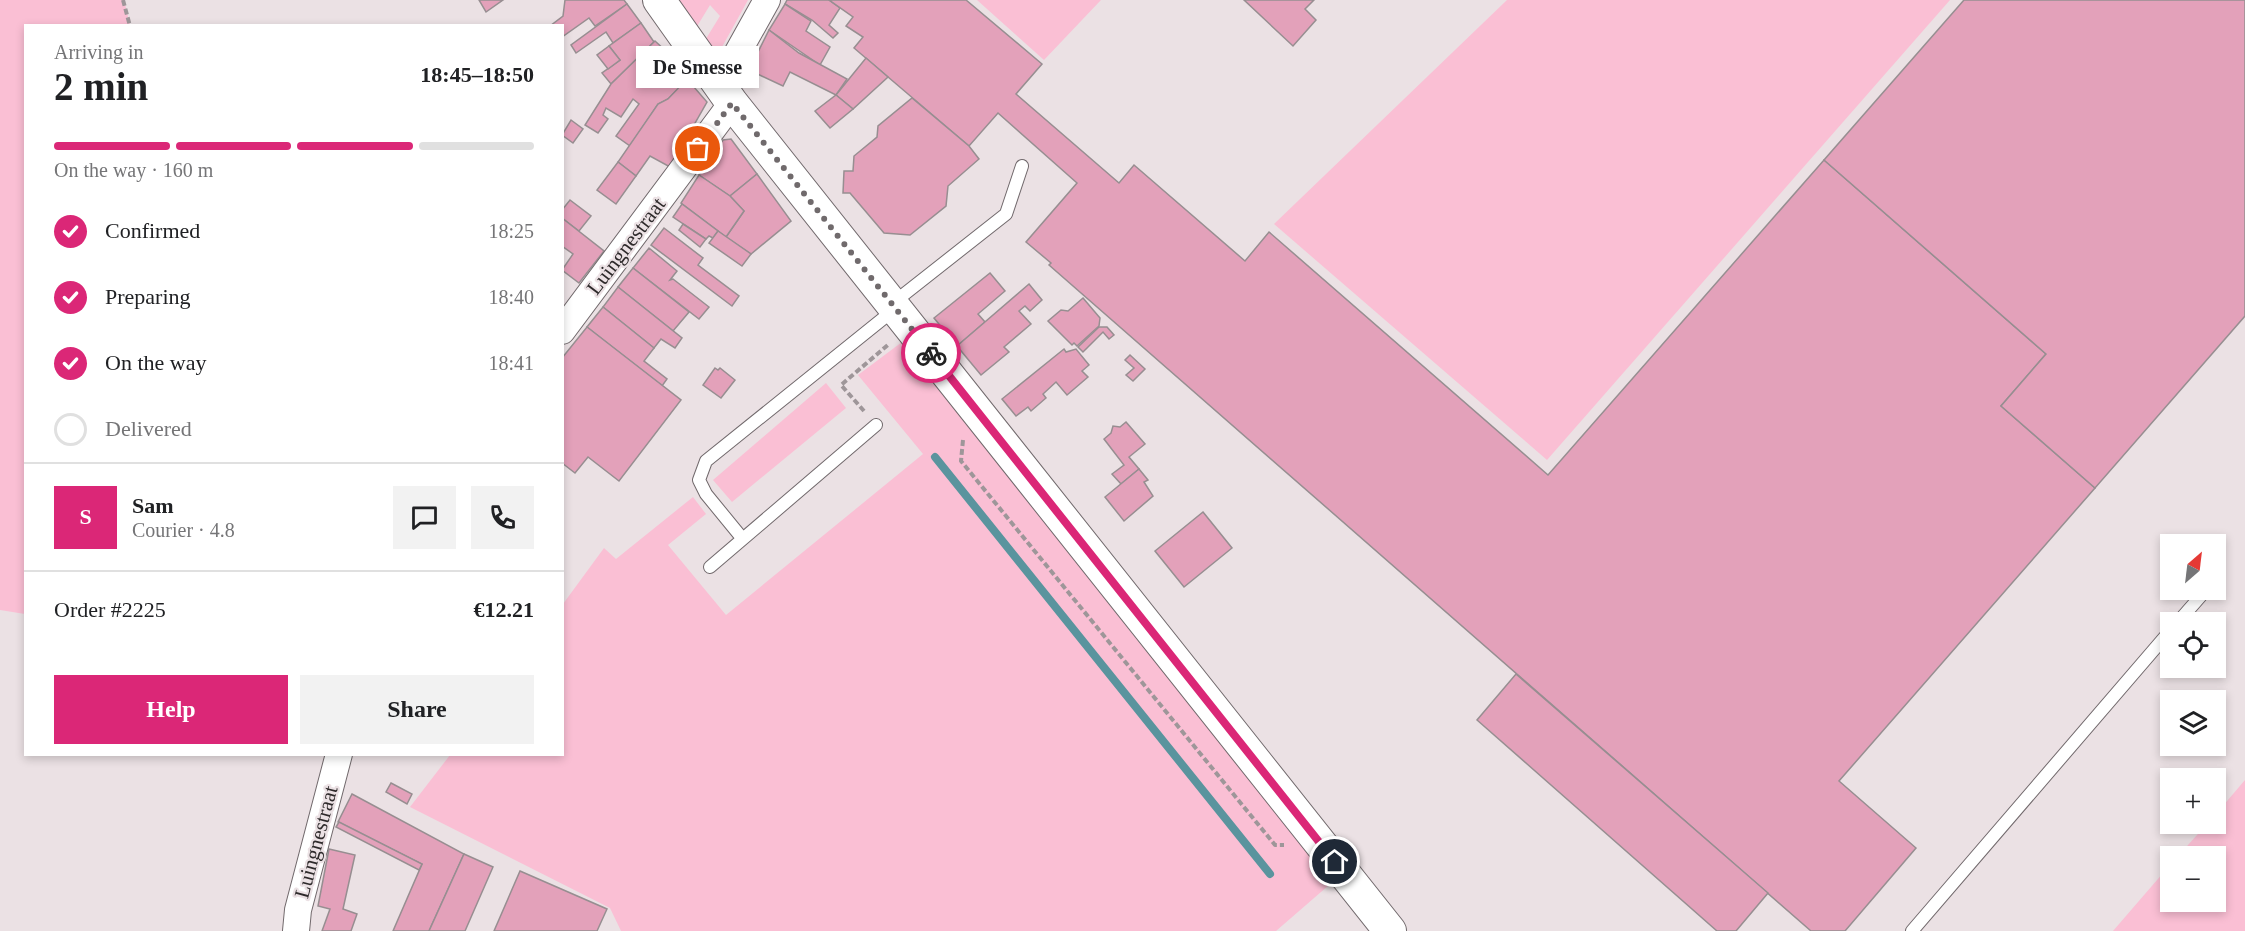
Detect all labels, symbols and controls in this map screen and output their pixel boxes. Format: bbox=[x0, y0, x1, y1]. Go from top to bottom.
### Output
text: Arriving in bbox=[54, 41, 143, 63]
callout: De Smesse bbox=[636, 47, 760, 89]
text: De Smesse bbox=[653, 56, 742, 78]
text: 18:45–18:50 bbox=[420, 62, 534, 87]
text: 2 min bbox=[54, 65, 148, 108]
pin bbox=[672, 123, 723, 174]
icon: bag bbox=[681, 132, 714, 165]
text: On the way · 160 m bbox=[54, 159, 213, 181]
street label: Luingnestraat bbox=[582, 193, 670, 299]
icon: check bbox=[54, 215, 87, 248]
text: Confirmed bbox=[105, 218, 200, 243]
text: 18:25 bbox=[488, 220, 534, 242]
icon: check bbox=[54, 281, 87, 314]
text: Preparing bbox=[105, 284, 191, 309]
text: 18:40 bbox=[488, 286, 534, 308]
courier bbox=[901, 323, 961, 383]
icon: bike bbox=[915, 337, 948, 370]
icon: check bbox=[54, 347, 87, 380]
text: On the way bbox=[105, 350, 206, 375]
text: 18:41 bbox=[488, 352, 534, 374]
text: Delivered bbox=[105, 416, 192, 441]
button: chat bbox=[393, 486, 456, 549]
button: phone bbox=[471, 486, 534, 549]
text: Sam bbox=[132, 493, 174, 518]
text: S bbox=[79, 504, 92, 529]
text: Courier · 4.8 bbox=[132, 519, 235, 541]
north arrow bbox=[2160, 534, 2226, 600]
map controls bbox=[2160, 534, 2226, 912]
text: Order #2225 bbox=[54, 597, 166, 622]
text: €12.21 bbox=[474, 597, 534, 622]
button: locate bbox=[2160, 612, 2226, 678]
button: Help bbox=[54, 675, 288, 744]
button: Share bbox=[300, 675, 534, 744]
button: layers bbox=[2160, 690, 2226, 756]
button: + bbox=[2160, 768, 2226, 834]
street label: Luingnestraat bbox=[289, 783, 343, 901]
pin bbox=[1309, 836, 1360, 887]
icon: home bbox=[1318, 845, 1351, 878]
button: − bbox=[2160, 846, 2226, 912]

